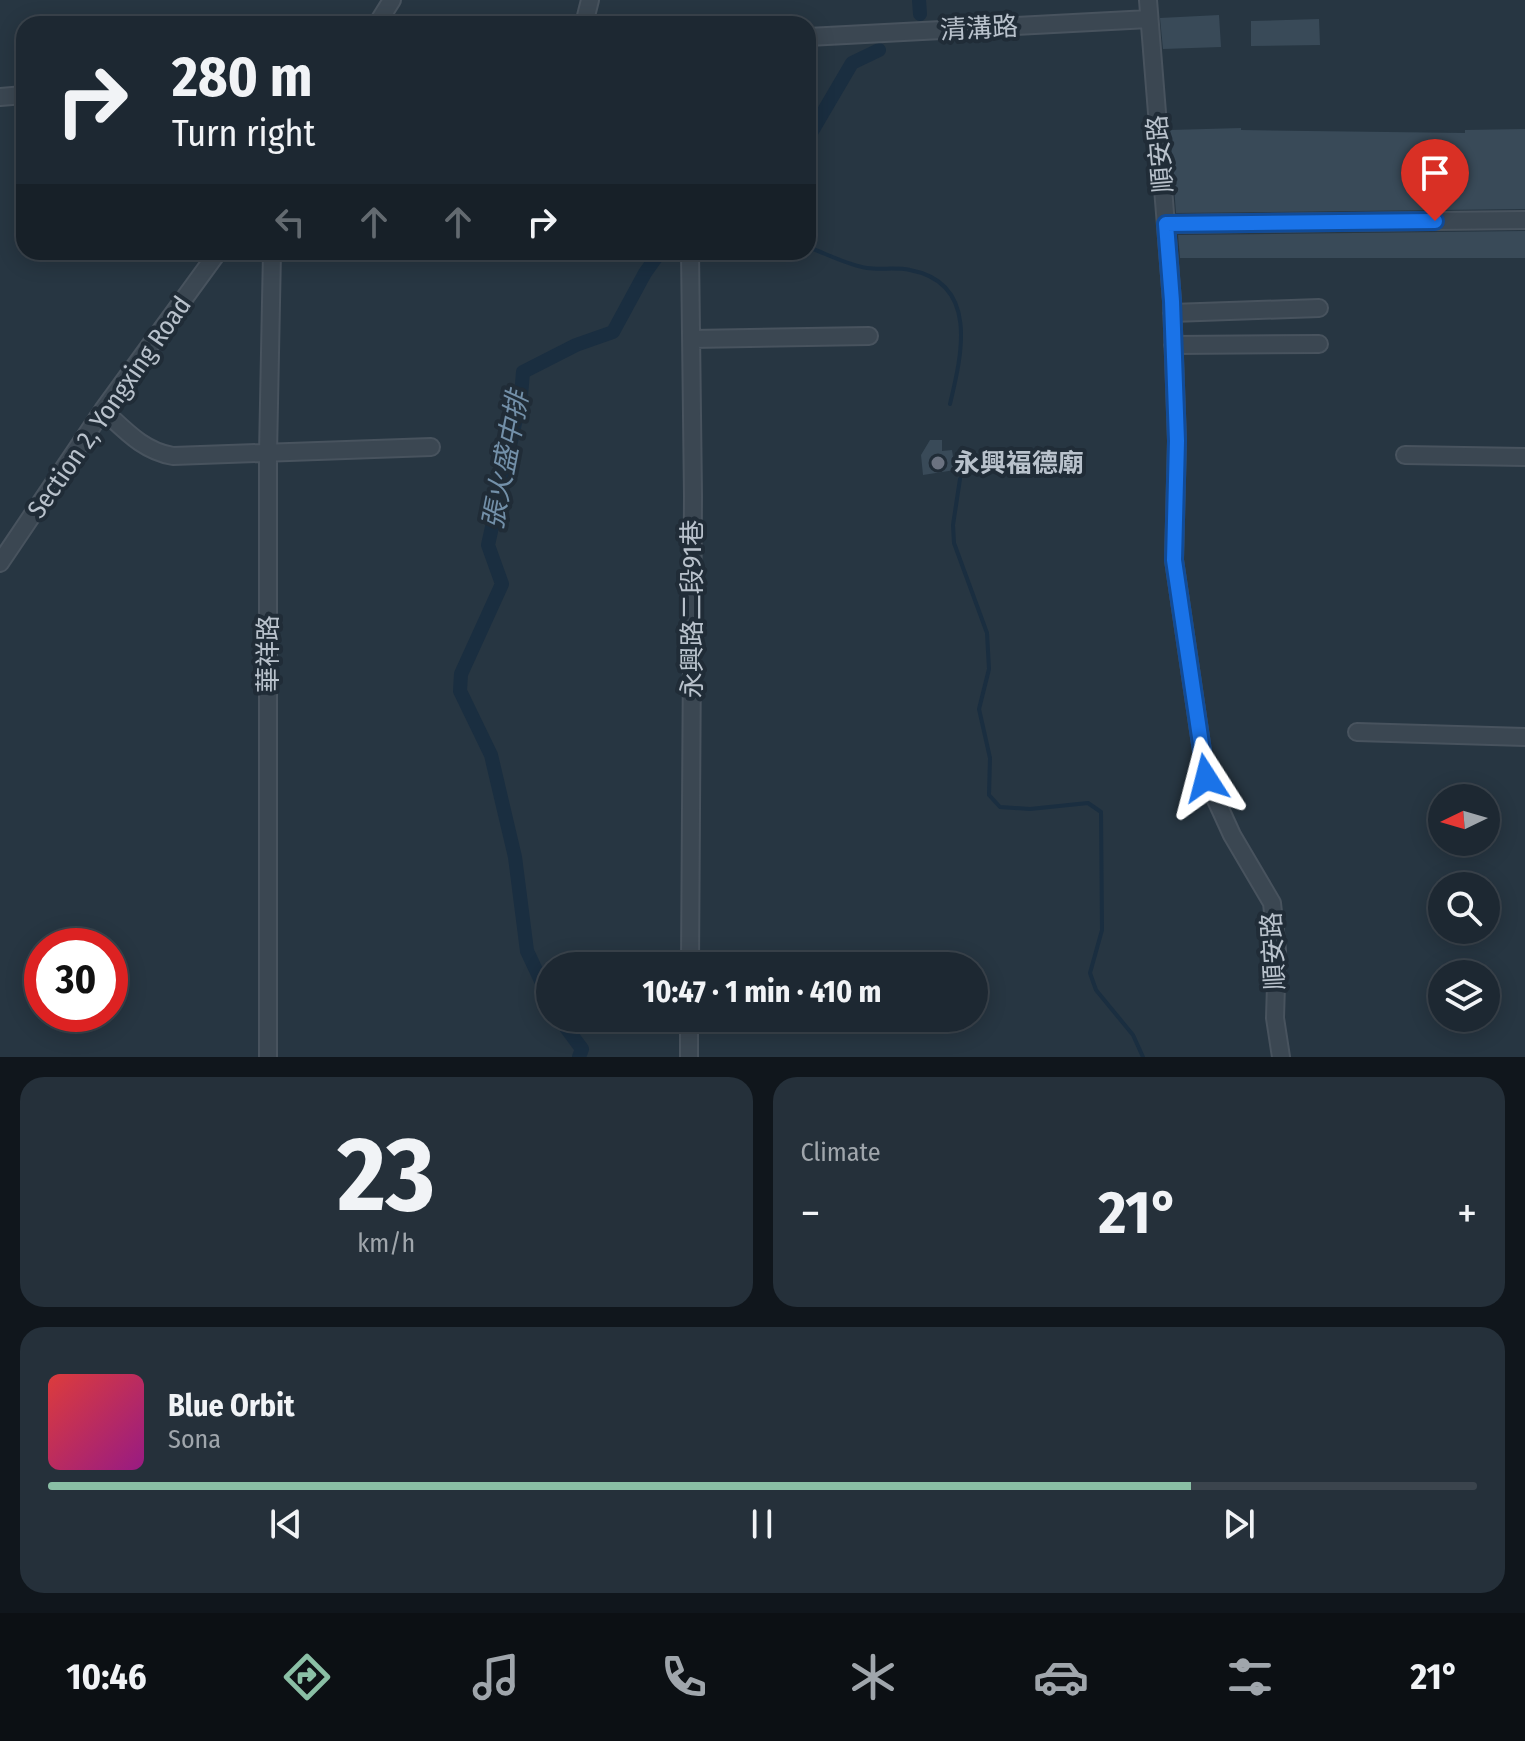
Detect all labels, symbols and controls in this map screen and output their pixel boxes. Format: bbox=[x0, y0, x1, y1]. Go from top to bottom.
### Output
street label: 清溝路 bbox=[939, 11, 1019, 46]
text: 280 m bbox=[172, 44, 312, 111]
icon: right bbox=[40, 48, 144, 152]
text: Turn right bbox=[172, 112, 315, 156]
street label: 順安路 bbox=[1142, 114, 1179, 194]
pin bbox=[1401, 139, 1469, 221]
icon: arrive bbox=[1413, 151, 1457, 195]
icon: left bbox=[268, 200, 312, 244]
icon: ahead bbox=[352, 200, 396, 244]
icon: ahead bbox=[436, 200, 480, 244]
icon: right bbox=[520, 200, 564, 244]
street label: Section 2, Yongxing Road bbox=[21, 291, 198, 524]
water label: 張火盛中排 bbox=[476, 384, 536, 532]
place label: 永興福德廟 bbox=[954, 448, 1084, 479]
marker: 永興福德廟 bbox=[929, 454, 947, 472]
street label: 永興路二段91巷 bbox=[677, 520, 708, 698]
street label: 華祥路 bbox=[253, 615, 284, 693]
position arrow bbox=[1164, 736, 1248, 820]
north arrow bbox=[1428, 784, 1500, 856]
map controls bbox=[1428, 784, 1500, 1032]
button: search bbox=[1428, 872, 1500, 944]
street label: 順安路 bbox=[1256, 911, 1291, 991]
speed limit sign: 30 bbox=[24, 928, 128, 1032]
button: layers bbox=[1428, 960, 1500, 1032]
text: 10:47 · 1 min · 410 m bbox=[643, 974, 881, 1010]
text: 23 bbox=[338, 1113, 435, 1238]
text: Climate bbox=[801, 1137, 881, 1168]
text: 21° bbox=[1099, 1177, 1179, 1249]
text: − bbox=[801, 1187, 820, 1240]
text: + bbox=[1457, 1187, 1477, 1240]
text: km/h bbox=[357, 1228, 415, 1259]
text: Blue Orbit bbox=[168, 1388, 294, 1424]
text: Sona bbox=[168, 1424, 221, 1455]
icon: previous bbox=[264, 1502, 308, 1546]
icon: pause bbox=[740, 1502, 784, 1546]
icon: next bbox=[1217, 1502, 1261, 1546]
icon: directions bbox=[279, 1649, 335, 1705]
icon: music bbox=[468, 1649, 524, 1705]
icon: phone bbox=[656, 1649, 712, 1705]
icon: climate bbox=[845, 1649, 901, 1705]
icon: car bbox=[1033, 1649, 1089, 1705]
icon: filters bbox=[1222, 1649, 1278, 1705]
text: 10:46 bbox=[66, 1655, 147, 1699]
text: 21° bbox=[1411, 1655, 1459, 1699]

